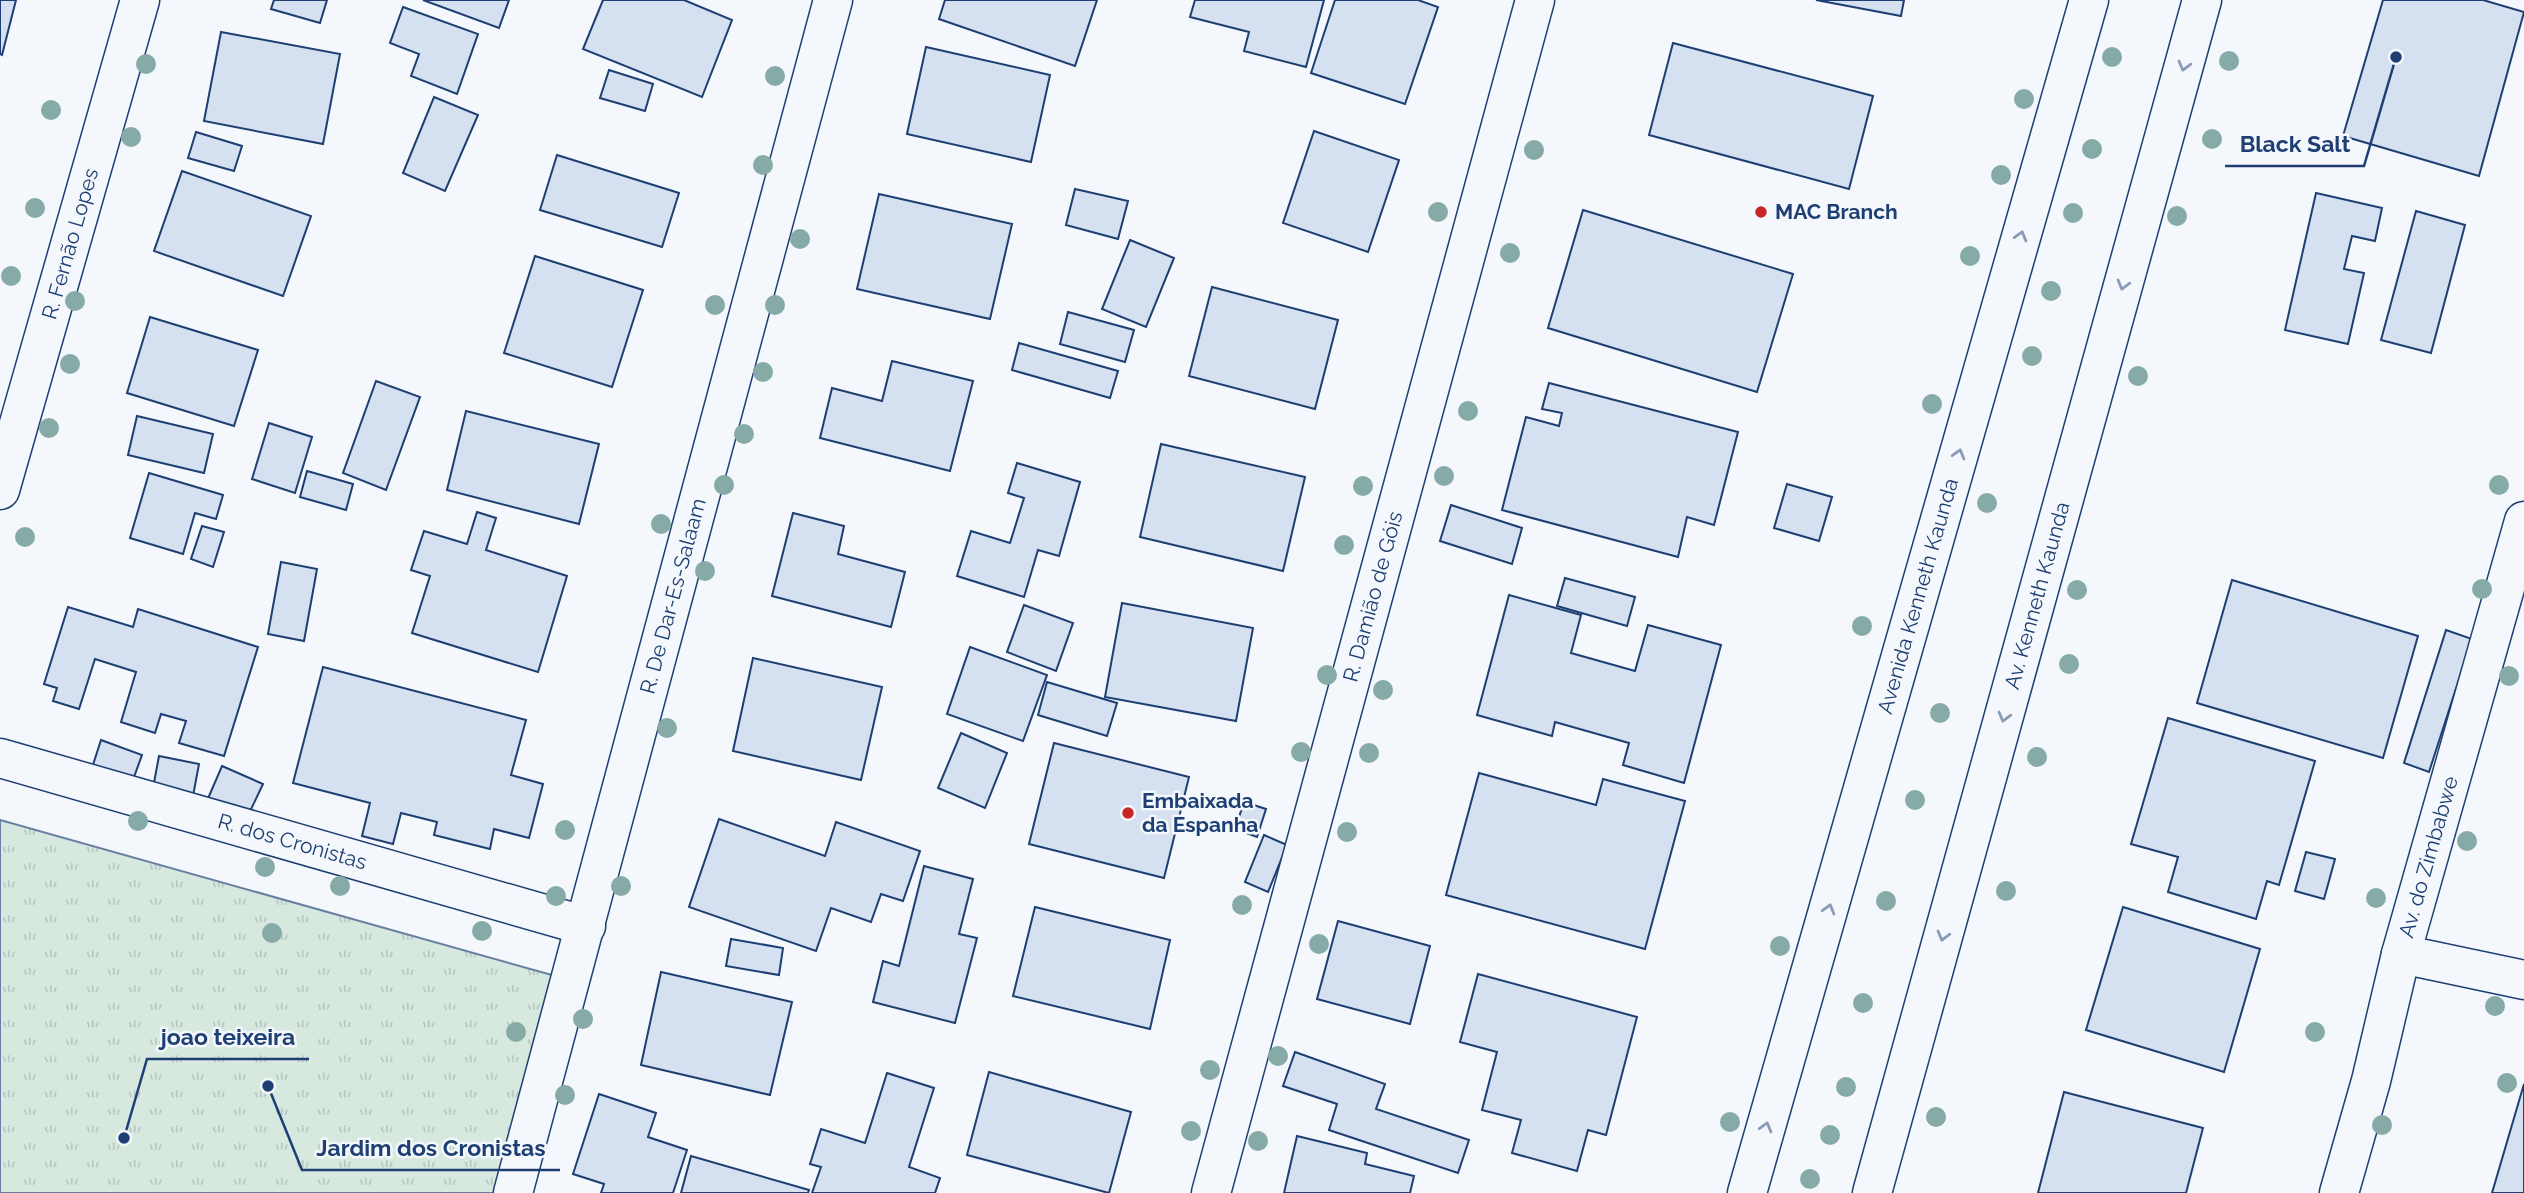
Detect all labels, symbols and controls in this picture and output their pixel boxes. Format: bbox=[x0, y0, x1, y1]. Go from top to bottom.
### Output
one-way arrow bbox=[2178, 60, 2192, 72]
callout: Black Salt bbox=[2225, 122, 2364, 166]
text: Black Salt bbox=[2240, 130, 2351, 157]
street label: R. Fernão Lopes bbox=[36, 165, 103, 322]
place label: MAC Branch bbox=[1775, 199, 1898, 224]
marker: MAC Branch bbox=[1753, 204, 1769, 220]
one-way arrow bbox=[2013, 230, 2028, 242]
one-way arrow bbox=[2117, 279, 2132, 291]
one-way arrow bbox=[1950, 449, 1965, 461]
street label: Avenida Kenneth Kaunda bbox=[1872, 475, 1963, 717]
street label: R. De Dar-Es-Salaam bbox=[634, 495, 711, 697]
street label: Av. Kenneth Kaunda bbox=[1999, 499, 2075, 692]
street label: R. Damião de Góis bbox=[1337, 508, 1408, 685]
one-way arrow bbox=[1998, 711, 2012, 723]
street label: Av. do Zimbabwe bbox=[2393, 773, 2463, 940]
place label: Embaixada da Espanha bbox=[1142, 788, 1258, 837]
marker: Embaixada da Espanha bbox=[1120, 805, 1136, 821]
street label: R. dos Cronistas bbox=[215, 808, 370, 874]
one-way arrow bbox=[1820, 903, 1835, 915]
one-way arrow bbox=[1937, 930, 1952, 942]
callout: joao teixeira bbox=[147, 1015, 309, 1059]
text: joao teixeira bbox=[158, 1023, 295, 1050]
one-way arrow bbox=[1758, 1122, 1773, 1134]
callout: Jardim dos Cronistas bbox=[302, 1126, 560, 1170]
text: Jardim dos Cronistas bbox=[316, 1134, 546, 1161]

